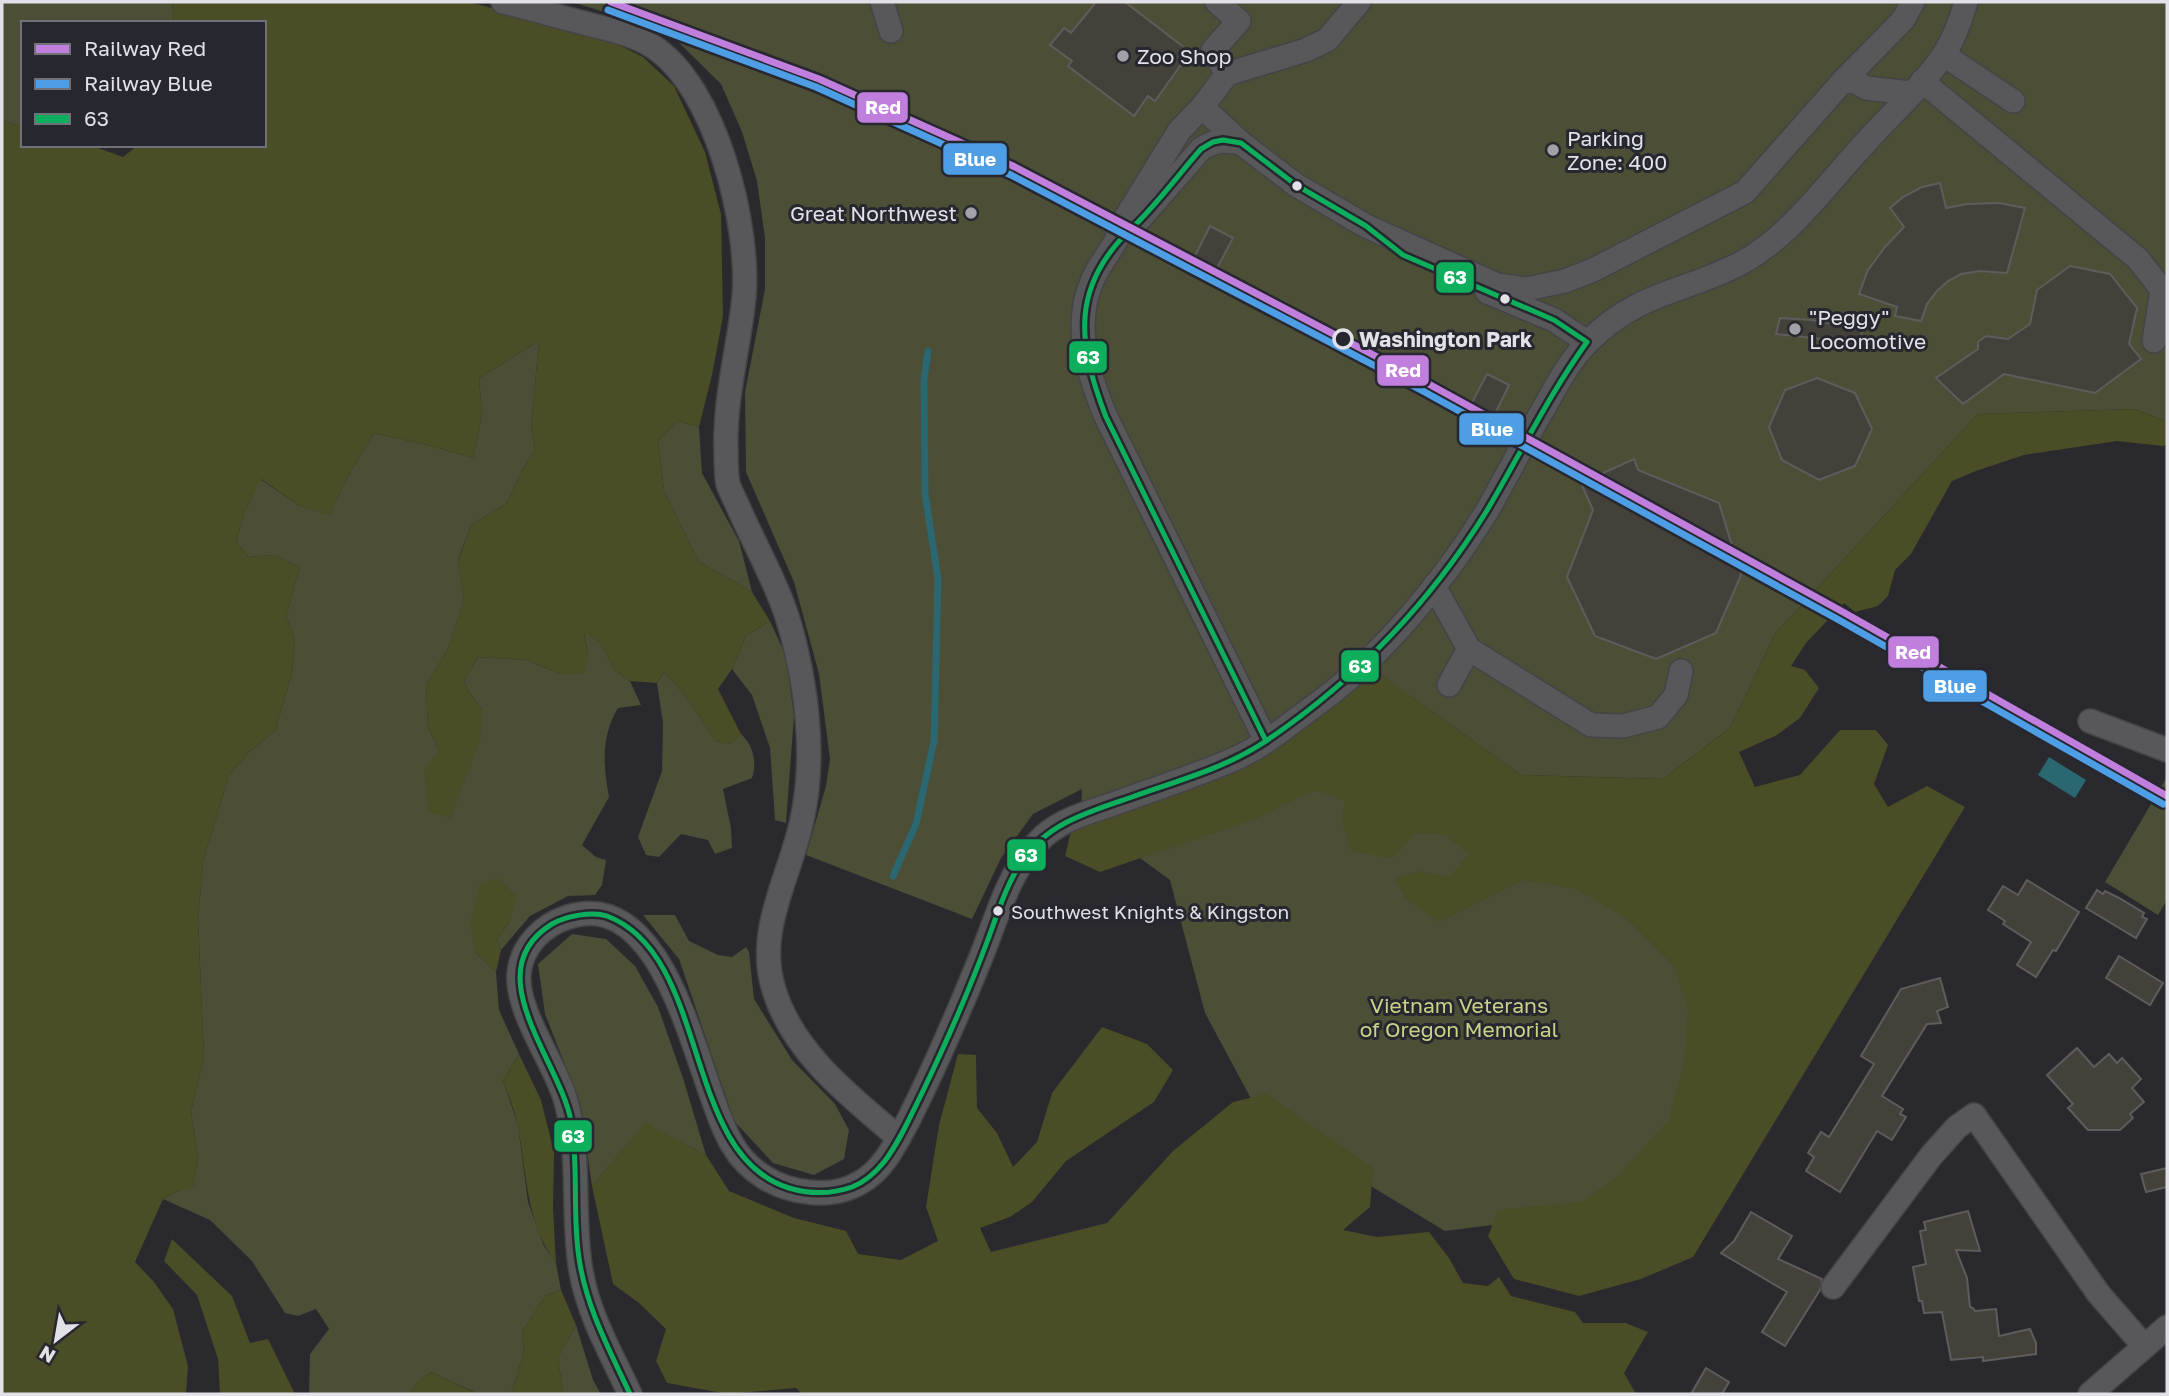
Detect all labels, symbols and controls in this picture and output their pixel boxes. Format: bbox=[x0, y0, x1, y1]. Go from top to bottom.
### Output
legend bbox=[21, 21, 266, 147]
text: Railway Red bbox=[84, 35, 206, 61]
place label: Zoo Shop bbox=[1137, 43, 1232, 69]
marker: Zoo Shop bbox=[1115, 48, 1131, 64]
text: Railway Blue bbox=[84, 70, 213, 96]
line badge: Red bbox=[856, 91, 909, 124]
text: Red bbox=[865, 95, 901, 118]
text: 63 bbox=[84, 105, 109, 131]
place label: Parking Zone: 400 bbox=[1567, 125, 1667, 175]
line badge: Blue bbox=[942, 142, 1008, 176]
marker: Parking Zone: 400 bbox=[1545, 142, 1561, 158]
text: Blue bbox=[954, 147, 996, 170]
unlabelled marker bbox=[1290, 179, 1304, 193]
place label: Great Northwest bbox=[790, 200, 957, 226]
marker: Great Northwest bbox=[963, 205, 979, 221]
line badge: 63 bbox=[1435, 261, 1475, 294]
text: 63 bbox=[1443, 265, 1467, 288]
unlabelled marker bbox=[1498, 292, 1512, 306]
place label: "Peggy" Locomotive bbox=[1809, 304, 1926, 354]
marker: "Peggy" Locomotive bbox=[1787, 321, 1803, 337]
place label: Washington Park bbox=[1359, 326, 1532, 352]
marker: Washington Park bbox=[1333, 329, 1353, 349]
line badge: 63 bbox=[1068, 340, 1108, 374]
text: 63 bbox=[1076, 345, 1100, 368]
line badge: Red bbox=[1376, 354, 1430, 387]
text: Red bbox=[1385, 358, 1421, 381]
line badge: Blue bbox=[1458, 412, 1525, 446]
text: Blue bbox=[1471, 417, 1513, 440]
line badge: Red bbox=[1887, 635, 1940, 669]
text: Red bbox=[1895, 640, 1931, 663]
line badge: 63 bbox=[1340, 649, 1380, 683]
text: 63 bbox=[1348, 654, 1372, 677]
line badge: Blue bbox=[1922, 669, 1988, 703]
text: Blue bbox=[1934, 674, 1976, 697]
line badge: 63 bbox=[1006, 838, 1047, 872]
text: 63 bbox=[1014, 843, 1038, 866]
place label: Southwest Knights & Kingston bbox=[1011, 900, 1289, 923]
marker: Southwest Knights & Kingston bbox=[991, 904, 1005, 918]
park label: Vietnam Veterans of Oregon Memorial bbox=[1360, 992, 1558, 1042]
line badge: 63 bbox=[553, 1119, 593, 1153]
text: 63 bbox=[561, 1124, 585, 1147]
north arrow bbox=[21, 1305, 91, 1375]
text: N bbox=[35, 1341, 59, 1369]

